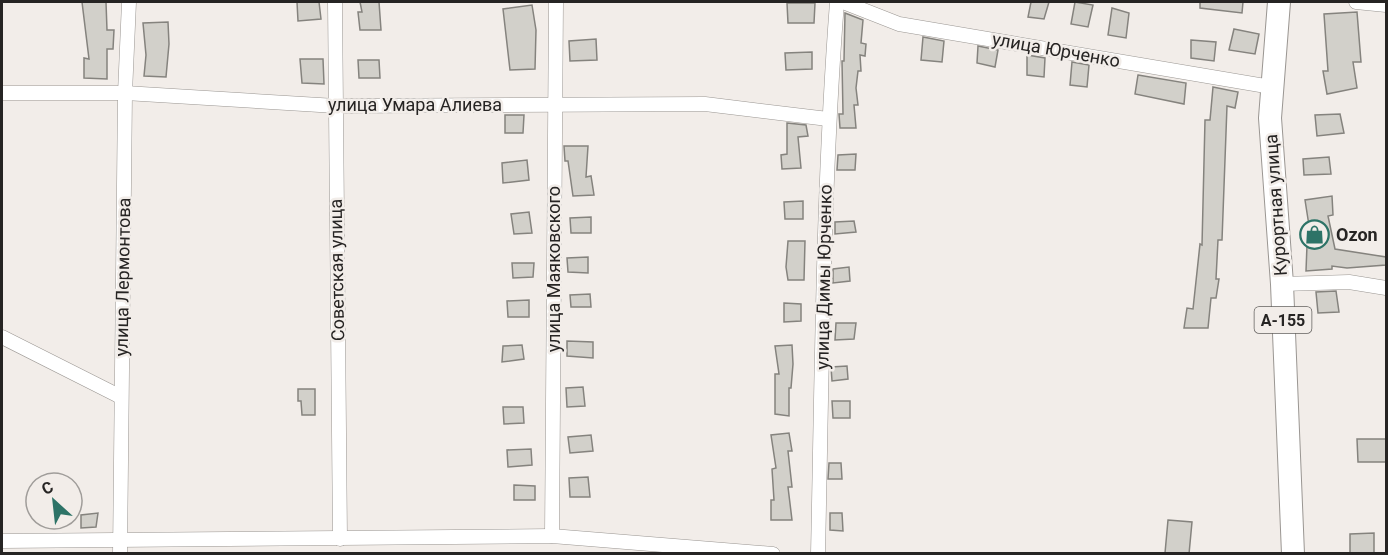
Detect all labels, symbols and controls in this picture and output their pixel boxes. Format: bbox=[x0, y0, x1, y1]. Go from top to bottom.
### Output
street label: улица Юрченко bbox=[990, 28, 1122, 71]
street label: улица Умара Алиева bbox=[328, 94, 502, 115]
street label: Курортная улица bbox=[1260, 133, 1291, 277]
street label: улица Димы Юрченко bbox=[811, 184, 836, 370]
street label: улица Маяковского bbox=[543, 186, 564, 352]
street label: улица Лермонтова bbox=[111, 197, 134, 357]
street label: Советская улица bbox=[325, 199, 348, 341]
shop icon: Ozon bbox=[1299, 219, 1331, 251]
place label: Ozon bbox=[1336, 224, 1378, 245]
road number: А-155 bbox=[1254, 307, 1312, 333]
north arrow bbox=[24, 471, 84, 531]
text: С bbox=[38, 477, 56, 499]

